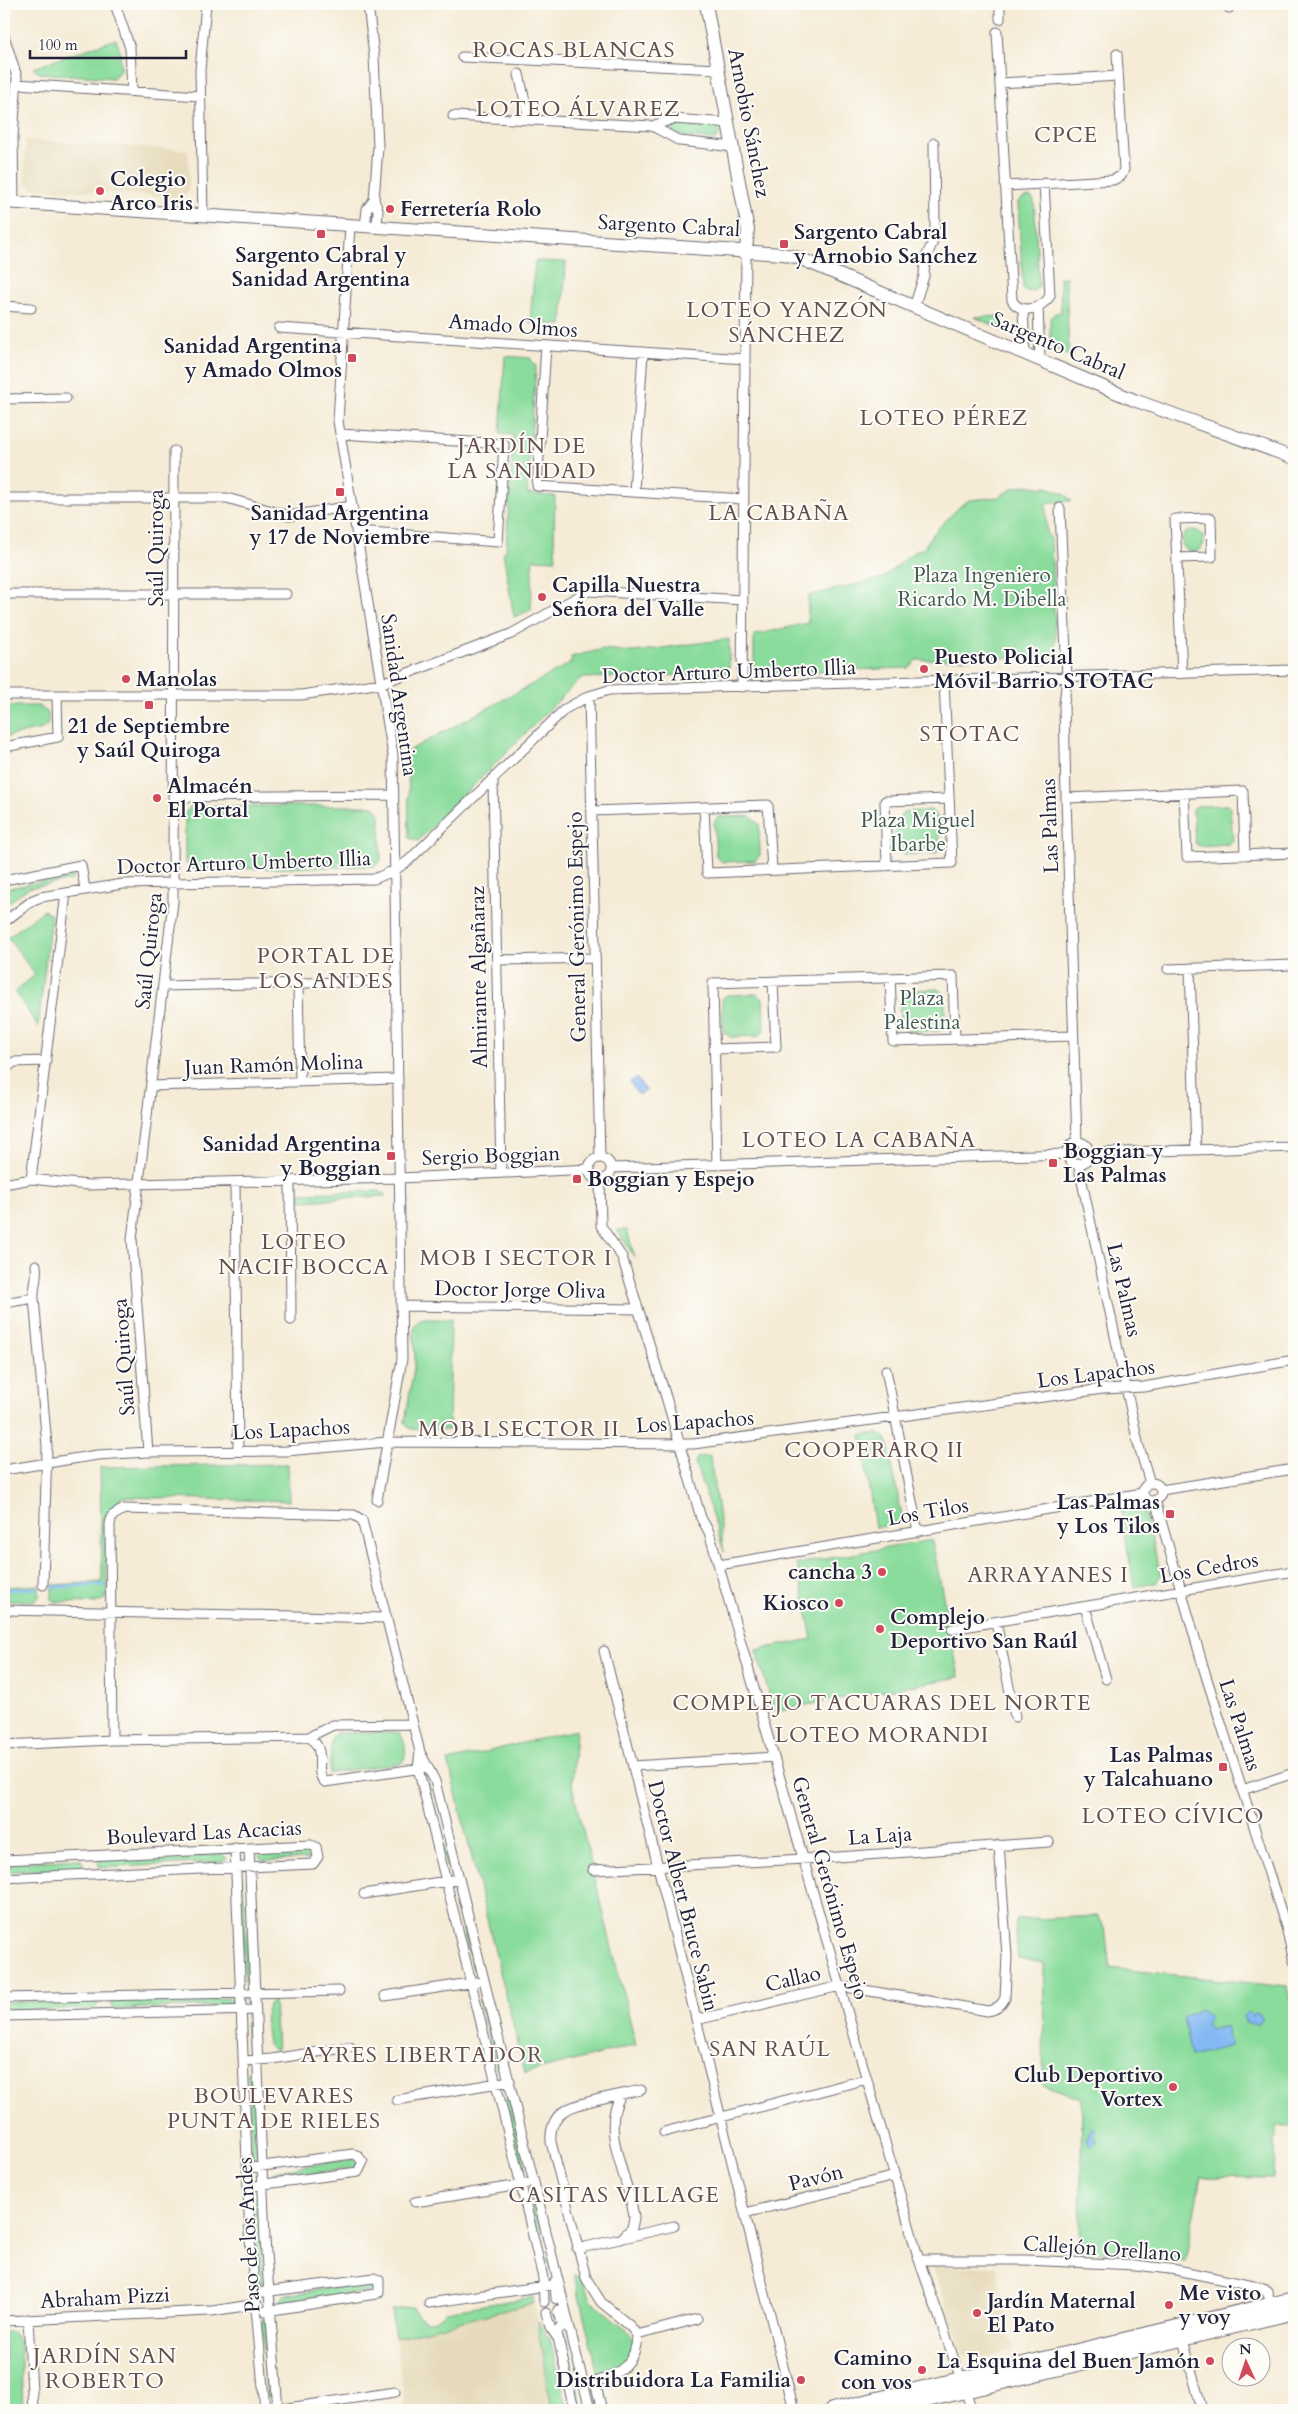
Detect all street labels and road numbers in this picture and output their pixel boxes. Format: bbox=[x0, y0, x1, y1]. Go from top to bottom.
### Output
street label: Arnobio Sánchez bbox=[720, 46, 778, 201]
street label: Sargento Cabral bbox=[597, 208, 741, 244]
street label: Sargento Cabral bbox=[987, 305, 1129, 387]
street label: Amado Olmos bbox=[447, 307, 579, 345]
street label: Saúl Quiroga bbox=[142, 489, 171, 607]
street label: Sanidad Argentina bbox=[373, 612, 425, 778]
street label: Doctor Arturo Umberto Illia bbox=[601, 653, 857, 691]
street label: Las Palmas bbox=[1034, 778, 1066, 874]
street label: General Gerónimo Espejo bbox=[560, 811, 594, 1043]
street label: Doctor Arturo Umberto Illia bbox=[116, 844, 372, 882]
street label: Almirante Algañaraz bbox=[463, 885, 495, 1069]
street label: Saúl Quiroga bbox=[128, 891, 170, 1011]
street label: Juan Ramón Molina bbox=[181, 1047, 364, 1083]
street label: Sergio Boggian bbox=[421, 1139, 561, 1173]
street label: Las Palmas bbox=[1099, 1240, 1149, 1340]
street label: Doctor Jorge Oliva bbox=[434, 1274, 606, 1306]
street label: Saúl Quiroga bbox=[105, 1297, 143, 1417]
street label: Los Lapachos bbox=[1036, 1352, 1156, 1396]
street label: Los Lapachos bbox=[635, 1403, 755, 1441]
street label: Los Lapachos bbox=[231, 1412, 351, 1448]
street label: Los Tilos bbox=[885, 1491, 971, 1533]
street label: Los Cedros bbox=[1157, 1545, 1261, 1591]
street label: Las Palmas bbox=[1212, 1675, 1268, 1775]
street label: General Gerónimo Espejo bbox=[784, 1773, 876, 2003]
street label: Doctor Albert Bruce Sabin bbox=[640, 1777, 726, 2015]
street label: Boulevard Las Acacias bbox=[105, 1813, 303, 1853]
street label: La Laja bbox=[847, 1819, 913, 1853]
street label: Callao bbox=[762, 1959, 824, 1999]
street label: Paso de los Andes bbox=[230, 2156, 268, 2314]
street label: Pavón bbox=[786, 2157, 846, 2199]
street label: Callejón Orellano bbox=[1022, 2229, 1182, 2269]
street label: Abraham Pizzi bbox=[39, 2280, 171, 2316]

